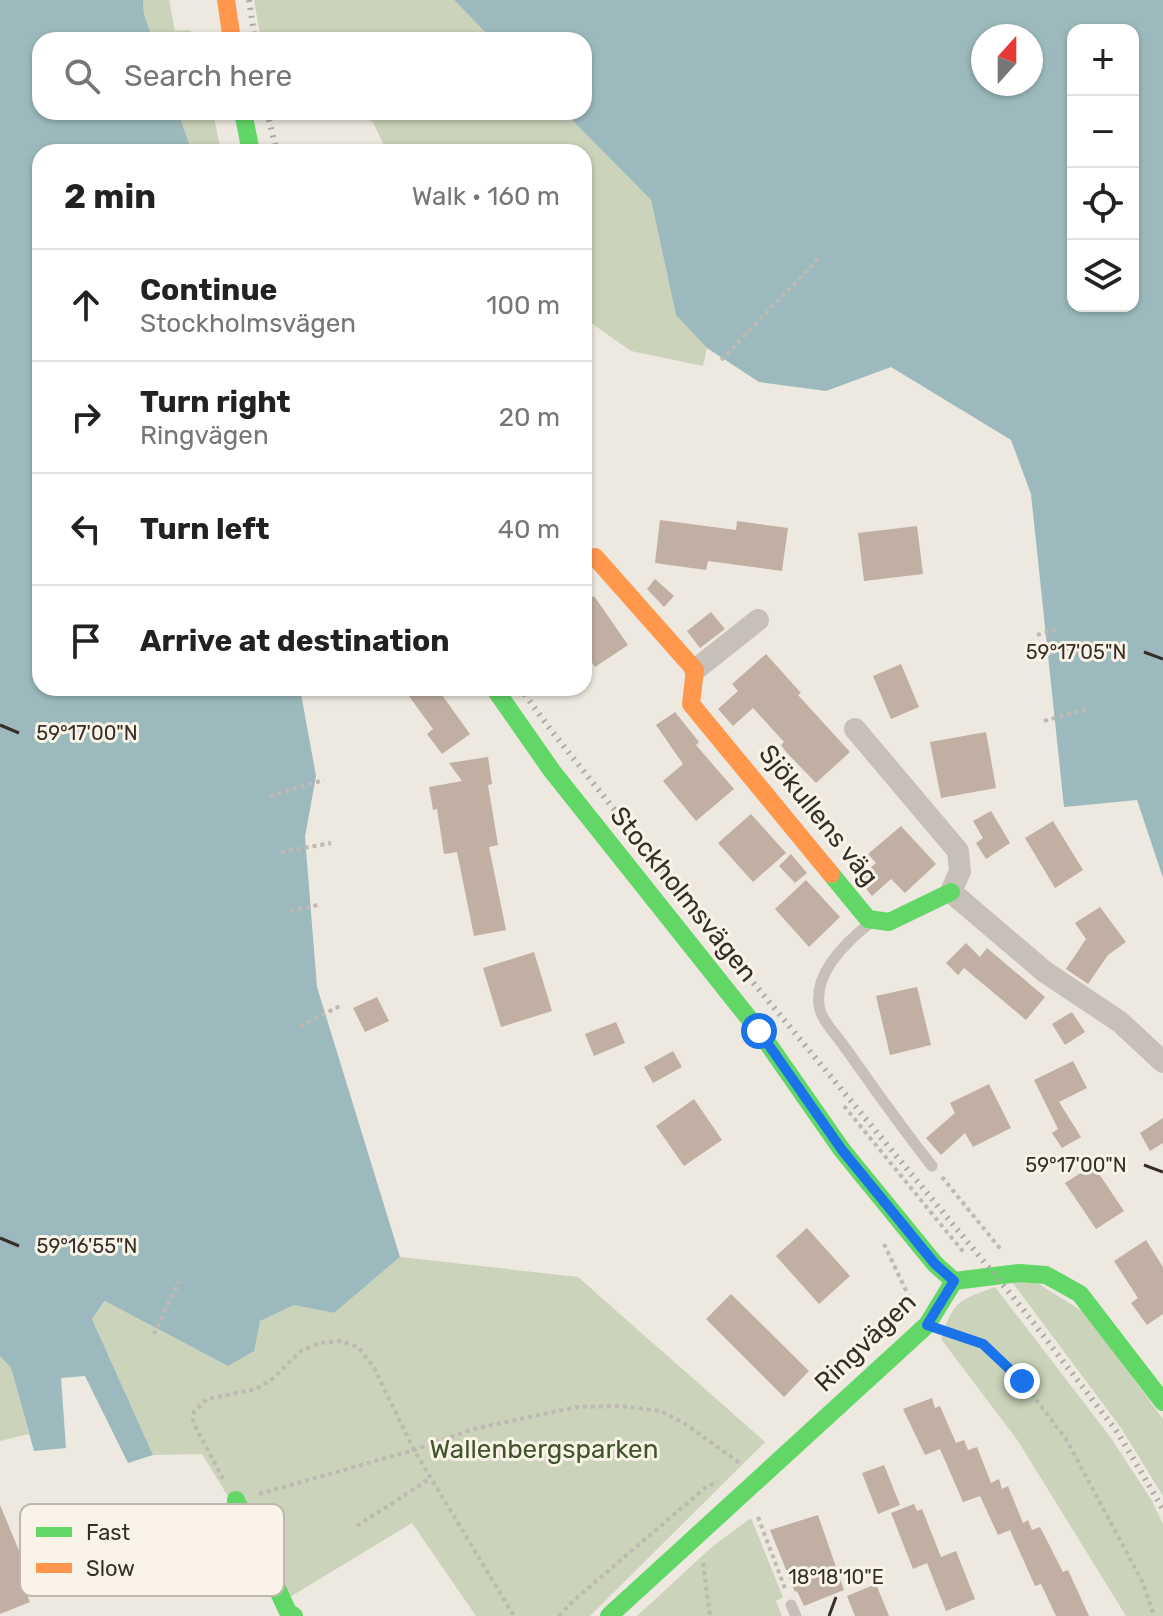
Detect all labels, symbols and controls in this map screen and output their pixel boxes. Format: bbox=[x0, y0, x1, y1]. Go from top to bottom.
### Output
north arrow bbox=[971, 24, 1043, 96]
map controls bbox=[1067, 24, 1139, 312]
button: + bbox=[1067, 24, 1139, 96]
search box bbox=[32, 32, 592, 120]
icon: search bbox=[60, 54, 104, 98]
text: Search here bbox=[124, 58, 292, 94]
button: − bbox=[1067, 96, 1139, 168]
button: locate bbox=[1067, 168, 1139, 240]
text: 2 min bbox=[64, 176, 156, 217]
text: Walk · 160 m bbox=[412, 181, 560, 212]
button: layers bbox=[1067, 240, 1139, 312]
text: Continue bbox=[140, 272, 277, 308]
icon: ahead bbox=[64, 283, 108, 327]
text: 100 m bbox=[486, 290, 560, 321]
text: Stockholmsvägen bbox=[140, 308, 356, 339]
text: Turn right bbox=[140, 384, 291, 420]
icon: right bbox=[64, 395, 108, 439]
text: 20 m bbox=[499, 402, 560, 433]
text: Ringvägen bbox=[140, 420, 269, 451]
icon: left bbox=[64, 507, 108, 551]
text: Turn left bbox=[140, 511, 270, 547]
text: 40 m bbox=[498, 514, 560, 545]
icon: arrive bbox=[64, 619, 108, 663]
text: Arrive at destination bbox=[140, 623, 450, 659]
text: 59°17'05"N bbox=[1026, 640, 1126, 664]
text: 59°17'00"N bbox=[36, 721, 138, 745]
street label: Sjökullens väg bbox=[752, 739, 885, 892]
street label: Stockholmsvägen bbox=[604, 801, 764, 988]
route start bbox=[741, 1013, 777, 1049]
text: 59°17'00"N bbox=[1025, 1153, 1127, 1177]
text: 59°16'55"N bbox=[37, 1234, 137, 1258]
street label: Ringvägen bbox=[808, 1287, 922, 1398]
route end bbox=[1004, 1363, 1040, 1399]
park label: Wallenbergsparken bbox=[430, 1434, 658, 1465]
legend bbox=[20, 1504, 284, 1596]
text: Fast bbox=[86, 1519, 131, 1546]
text: Slow bbox=[86, 1555, 135, 1582]
text: 18°18'10"E bbox=[788, 1565, 884, 1589]

